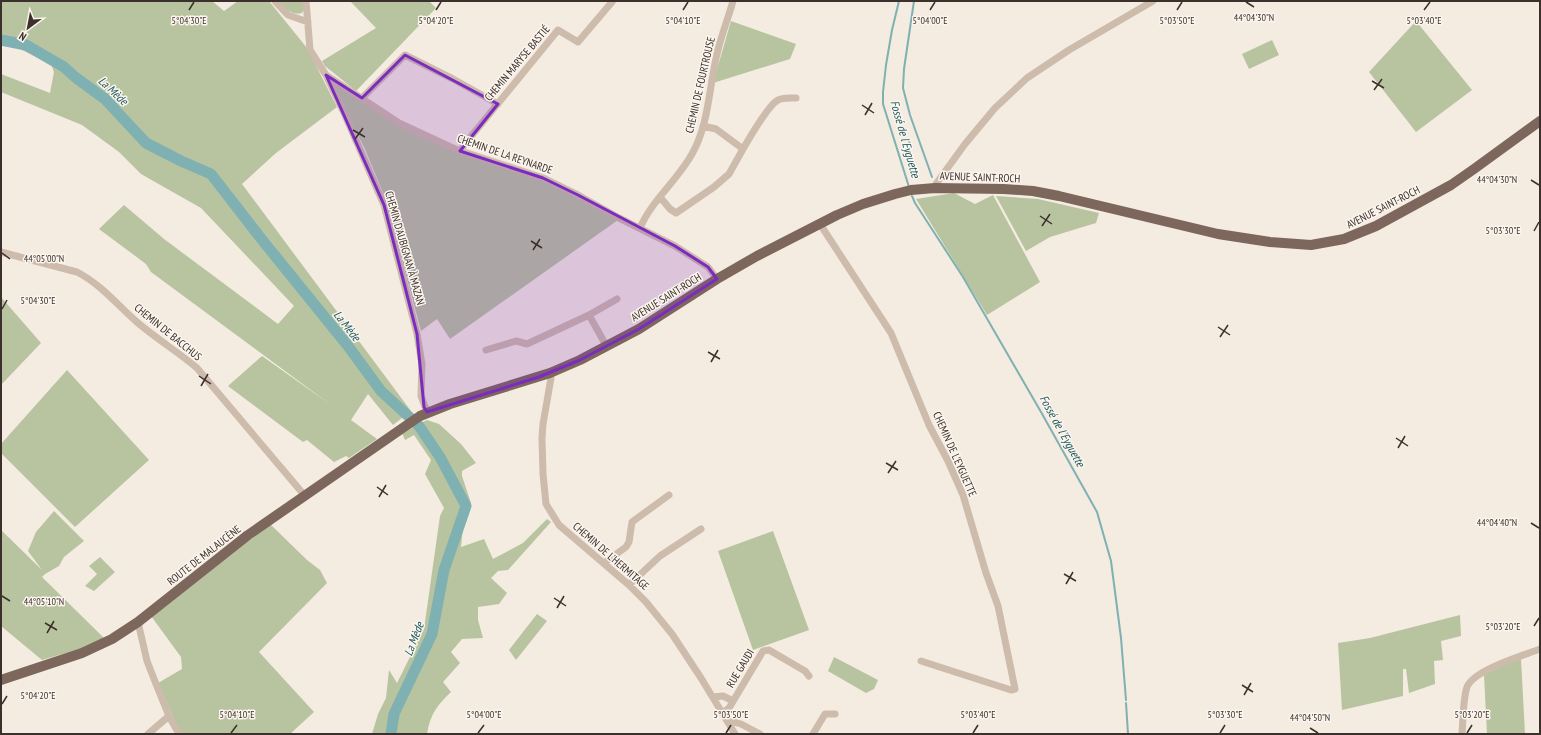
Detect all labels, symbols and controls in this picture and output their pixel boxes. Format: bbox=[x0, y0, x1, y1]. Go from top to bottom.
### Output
north arrow bbox=[8, 8, 48, 48]
text: 44°04'30"N bbox=[1234, 11, 1274, 24]
text: 5°04'30"E bbox=[172, 14, 206, 27]
text: 5°04'20"E bbox=[419, 14, 453, 27]
text: 5°04'10"E bbox=[666, 14, 700, 27]
text: 5°04'00"E bbox=[913, 14, 947, 27]
text: 5°03'50"E bbox=[1160, 14, 1194, 27]
text: 5°03'40"E bbox=[1407, 14, 1441, 27]
street label: CHEMIN MARYSE BASTIÉ bbox=[481, 22, 553, 104]
text: N bbox=[16, 29, 29, 44]
street label: CHEMIN DE FOURTROUSE bbox=[682, 35, 718, 135]
water label: La Mède bbox=[95, 73, 132, 109]
water label: Fossé de l'Eyguette bbox=[887, 98, 924, 180]
street label: CHEMIN DE LA REYNARDE bbox=[455, 131, 555, 177]
street label: AVENUE SAINT-ROCH bbox=[939, 169, 1021, 185]
text: 44°04'30"N bbox=[1477, 173, 1517, 186]
street label: AVENUE SAINT-ROCH bbox=[1344, 182, 1422, 232]
street label: CHEMIN D'AUBIGNAN À MAZAN bbox=[382, 189, 428, 307]
text: 5°03'30"E bbox=[1486, 224, 1520, 237]
text: 44°05'00"N bbox=[24, 252, 64, 265]
street label: AVENUE SAINT-ROCH bbox=[628, 270, 704, 324]
text: 5°04'30"E bbox=[21, 294, 55, 307]
street label: CHEMIN DE BACCHUS bbox=[131, 301, 205, 364]
water label: La Mède bbox=[331, 307, 365, 345]
water label: Fossé de l'Eyguette bbox=[1037, 392, 1089, 470]
street label: CHEMIN DE L'EYGUETTE bbox=[930, 409, 980, 499]
text: 44°04'40"N bbox=[1477, 516, 1517, 529]
street label: CHEMIN DE L'HERMITAGE bbox=[570, 519, 652, 593]
street label: ROUTE DE MALAUCÈNE bbox=[164, 522, 244, 588]
text: 44°05'10"N bbox=[24, 595, 64, 608]
water label: La Mède bbox=[400, 619, 427, 658]
text: 5°03'20"E bbox=[1486, 620, 1520, 633]
street label: RUE GAUDI bbox=[723, 646, 757, 690]
text: 5°04'20"E bbox=[21, 689, 55, 702]
text: 5°04'10"E bbox=[220, 708, 254, 721]
text: 5°04'00"E bbox=[467, 708, 501, 721]
text: 5°03'50"E bbox=[714, 708, 748, 721]
text: 5°03'40"E bbox=[961, 708, 995, 721]
text: 5°03'30"E bbox=[1208, 708, 1242, 721]
text: 5°03'20"E bbox=[1455, 708, 1489, 721]
text: 44°04'50"N bbox=[1290, 711, 1330, 724]

